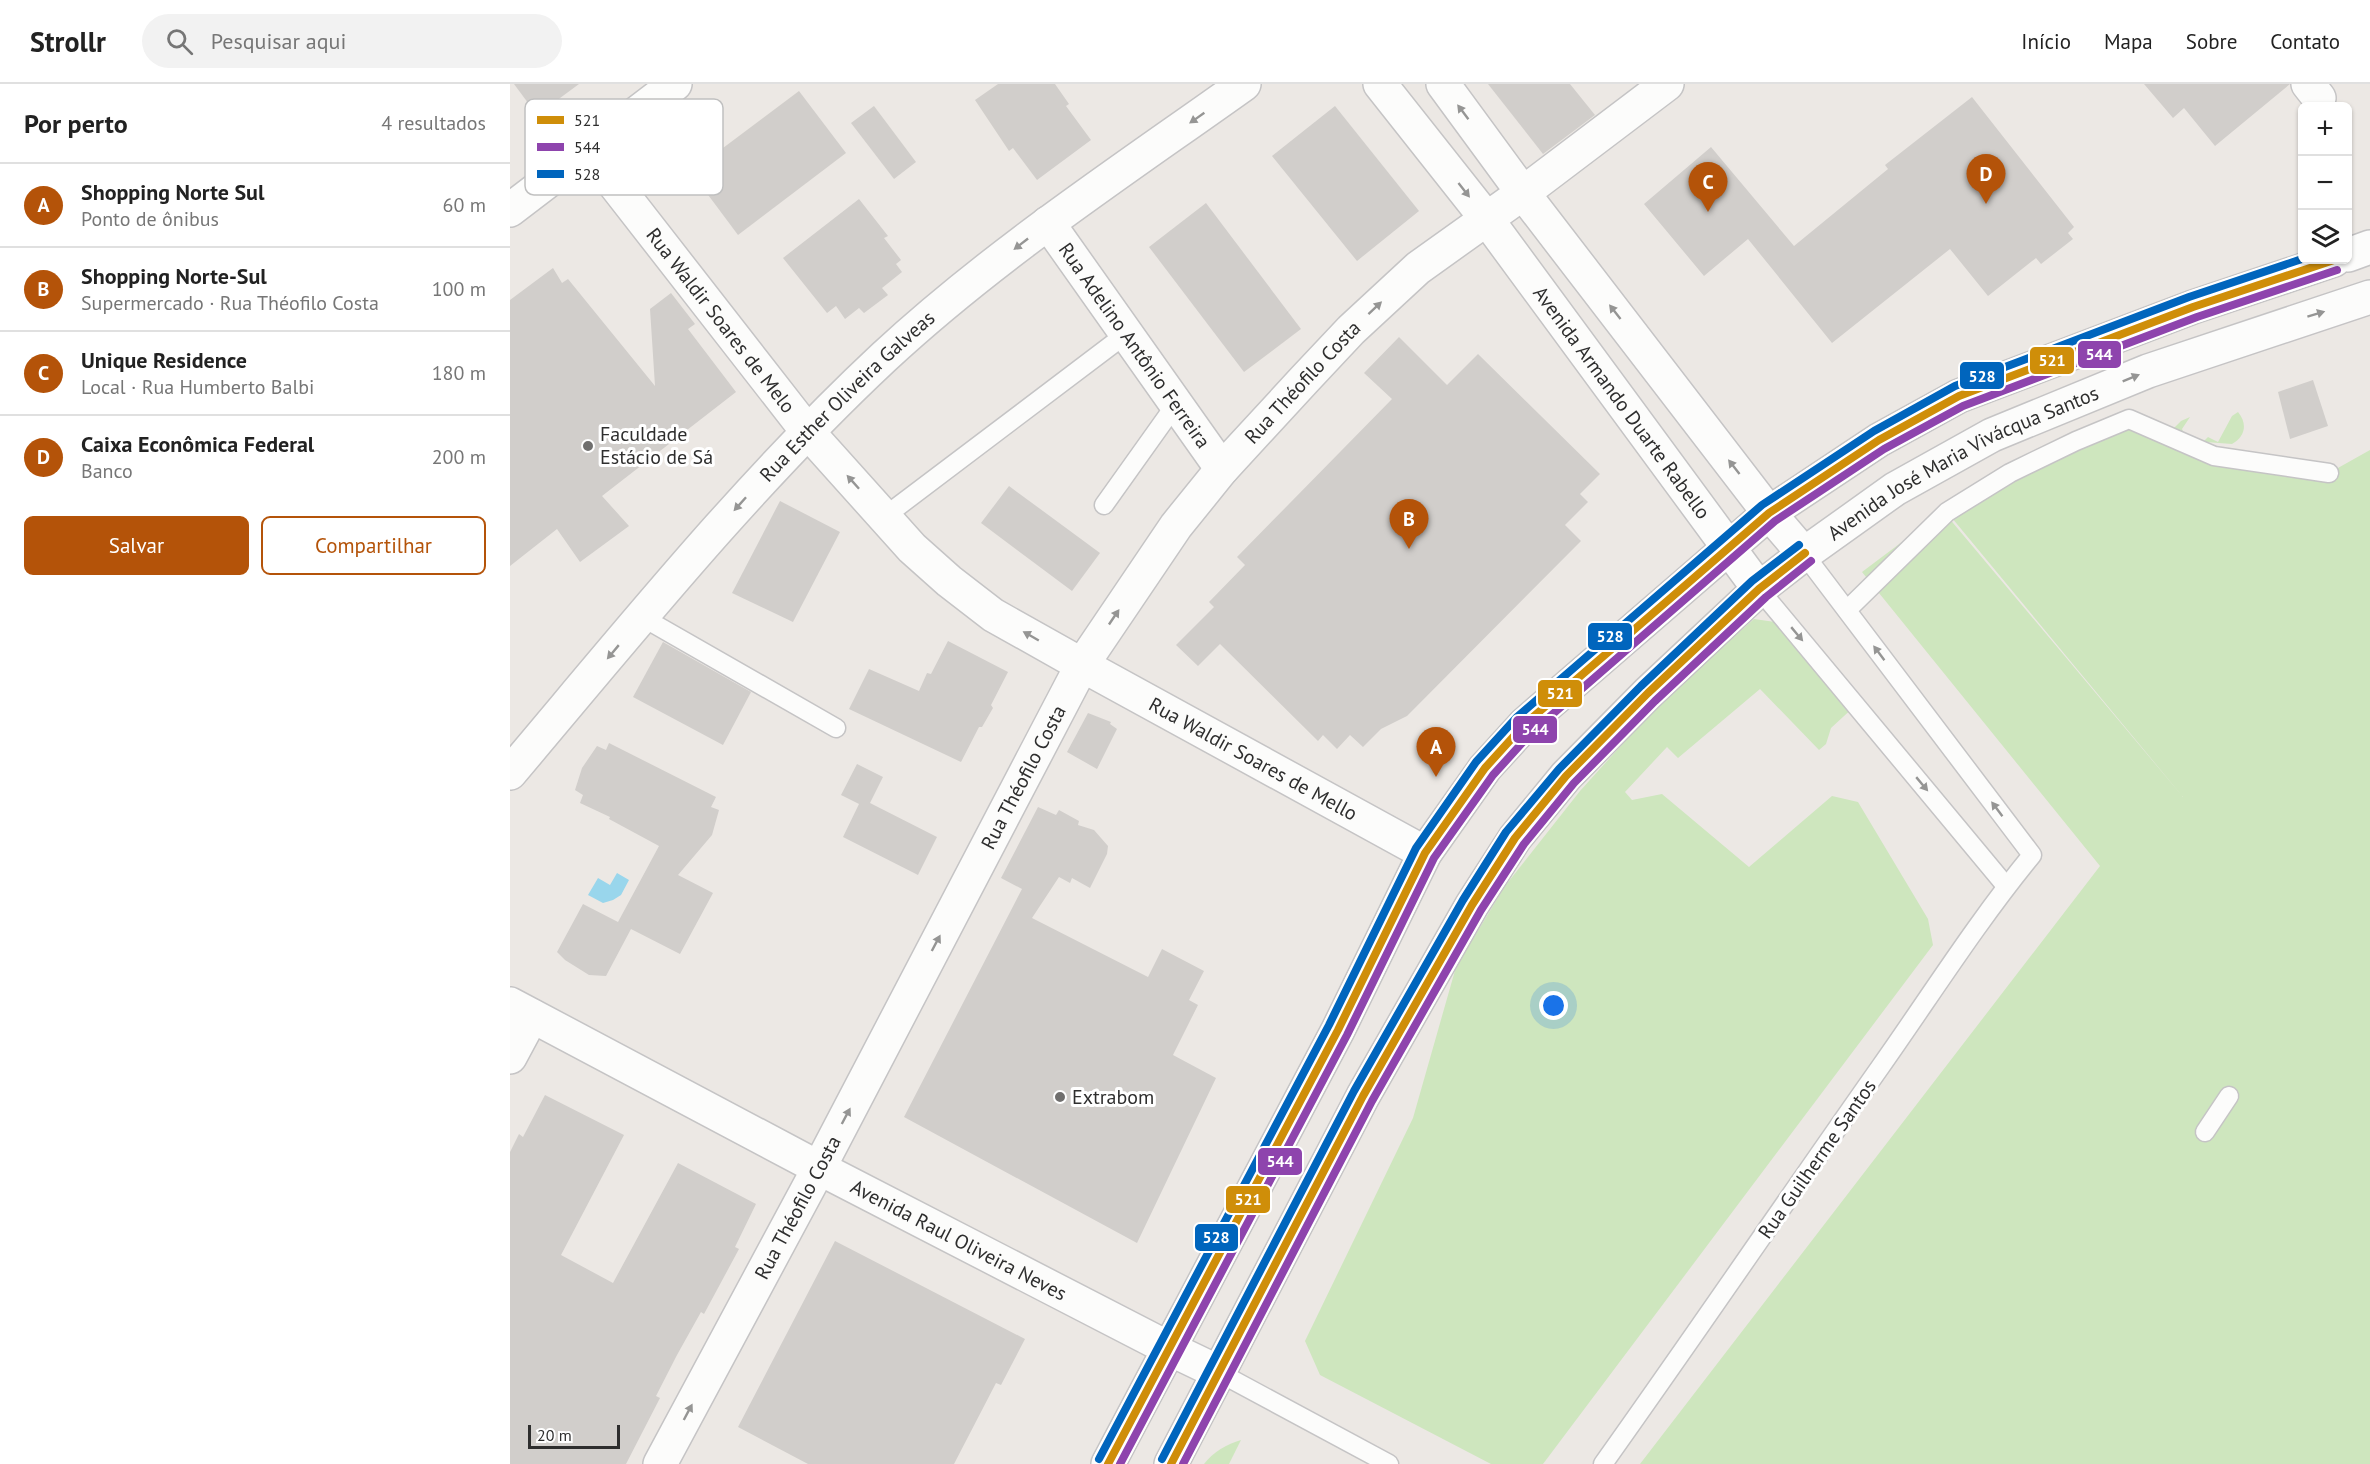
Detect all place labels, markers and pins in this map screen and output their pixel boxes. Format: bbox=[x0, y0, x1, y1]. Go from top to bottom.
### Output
pin: D bbox=[1966, 154, 2006, 204]
pin: C bbox=[1688, 162, 1728, 212]
place label: Faculdade Estácio de Sá bbox=[600, 421, 713, 470]
marker: Faculdade Estácio de Sá bbox=[581, 439, 595, 453]
pin: B bbox=[1390, 500, 1428, 549]
pin: A bbox=[1416, 728, 1456, 777]
place label: Extrabom bbox=[1072, 1084, 1154, 1110]
marker: Extrabom bbox=[1053, 1090, 1067, 1104]

